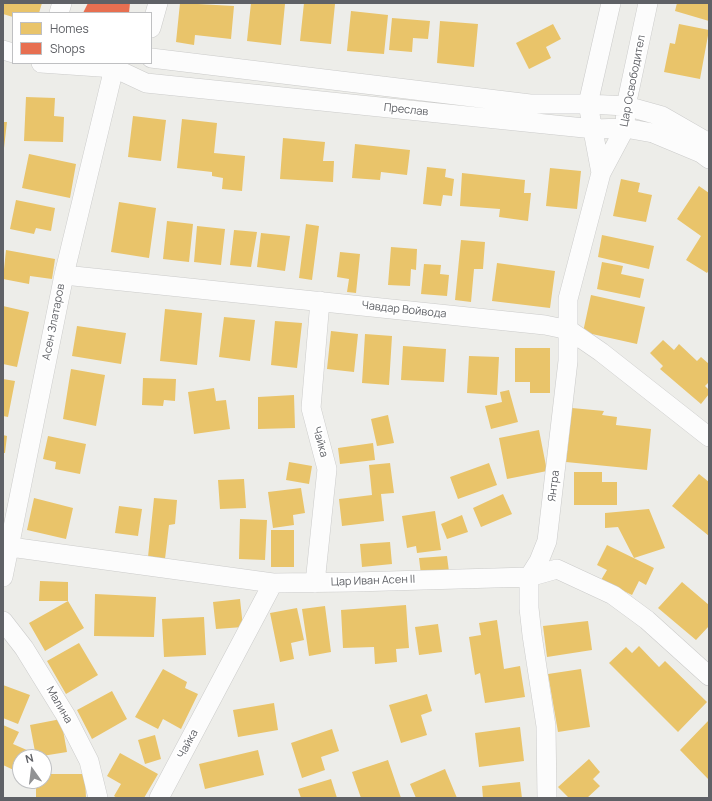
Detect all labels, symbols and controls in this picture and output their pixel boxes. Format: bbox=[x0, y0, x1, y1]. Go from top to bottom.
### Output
legend bbox=[12, 12, 152, 64]
text: Homes bbox=[50, 20, 89, 37]
street label: Цар Освободител bbox=[618, 34, 648, 128]
text: Shops bbox=[50, 40, 85, 57]
street label: Преслав bbox=[383, 101, 429, 119]
street label: Асен Златаров bbox=[40, 283, 68, 361]
street label: Чавдар Войвода bbox=[361, 299, 447, 321]
street label: Чайка bbox=[310, 425, 330, 459]
street label: Янтра bbox=[546, 469, 562, 503]
street label: Цар Иван Асен II bbox=[331, 573, 415, 589]
street label: Малина bbox=[43, 684, 75, 726]
street label: Чайка bbox=[175, 727, 201, 761]
north arrow bbox=[12, 749, 52, 789]
text: N bbox=[24, 750, 35, 766]

